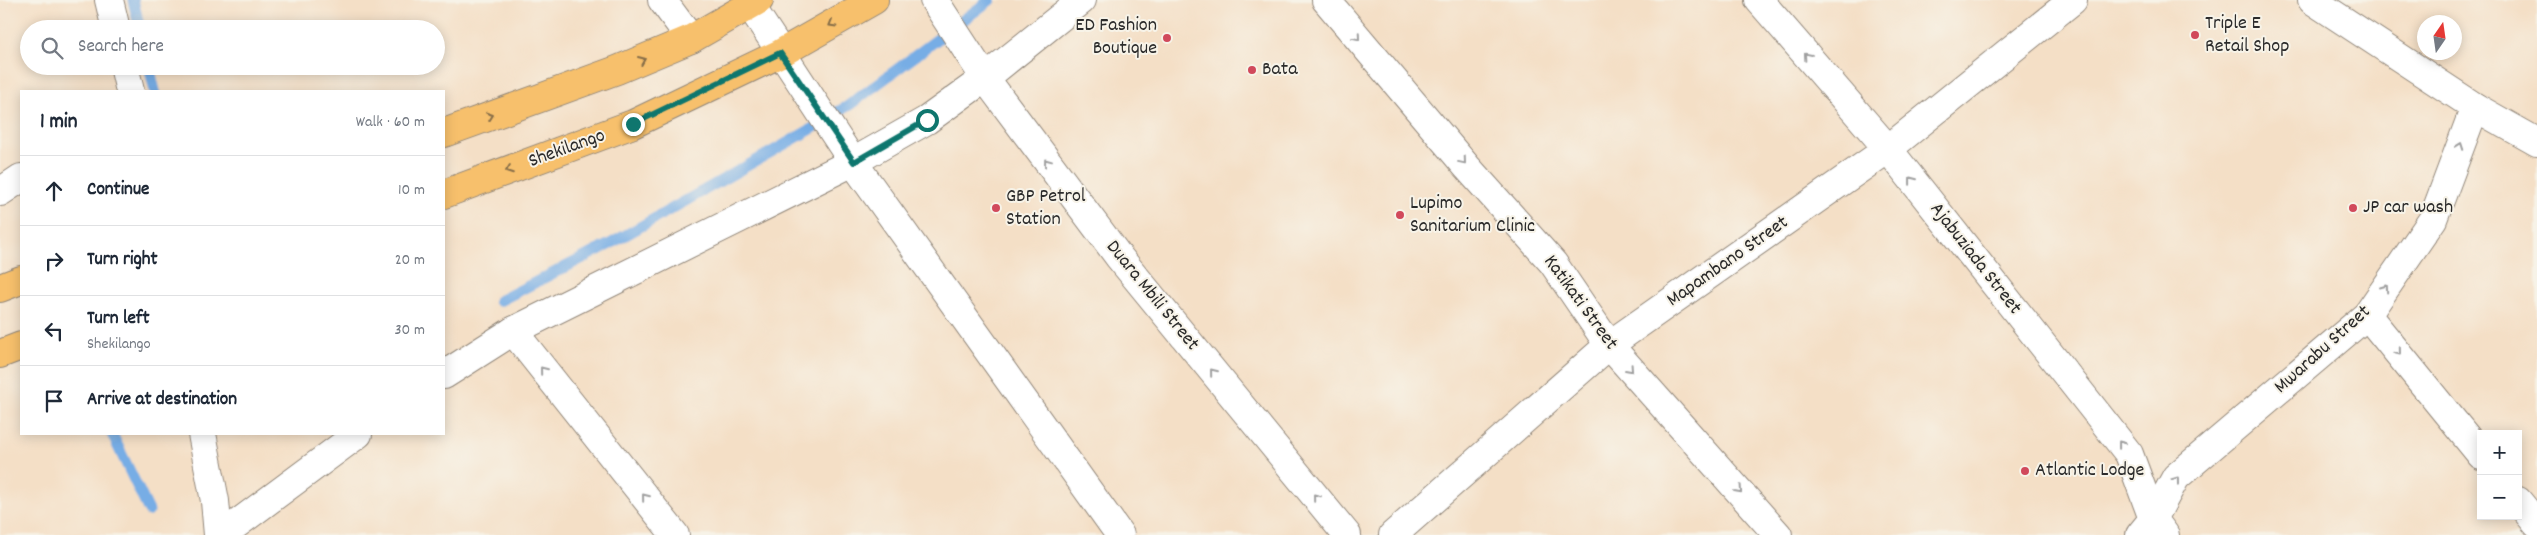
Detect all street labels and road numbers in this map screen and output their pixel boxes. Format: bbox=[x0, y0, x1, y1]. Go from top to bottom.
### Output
street label: Shekilango bbox=[525, 122, 609, 176]
street label: Ajabuziada Street bbox=[1922, 197, 2028, 321]
street label: Mapambano Street bbox=[1661, 210, 1795, 314]
street label: Duara Mbili Street bbox=[1099, 235, 1205, 357]
street label: Katikati Street bbox=[1536, 250, 1624, 356]
street label: Mwarabu Street bbox=[2269, 299, 2377, 401]

